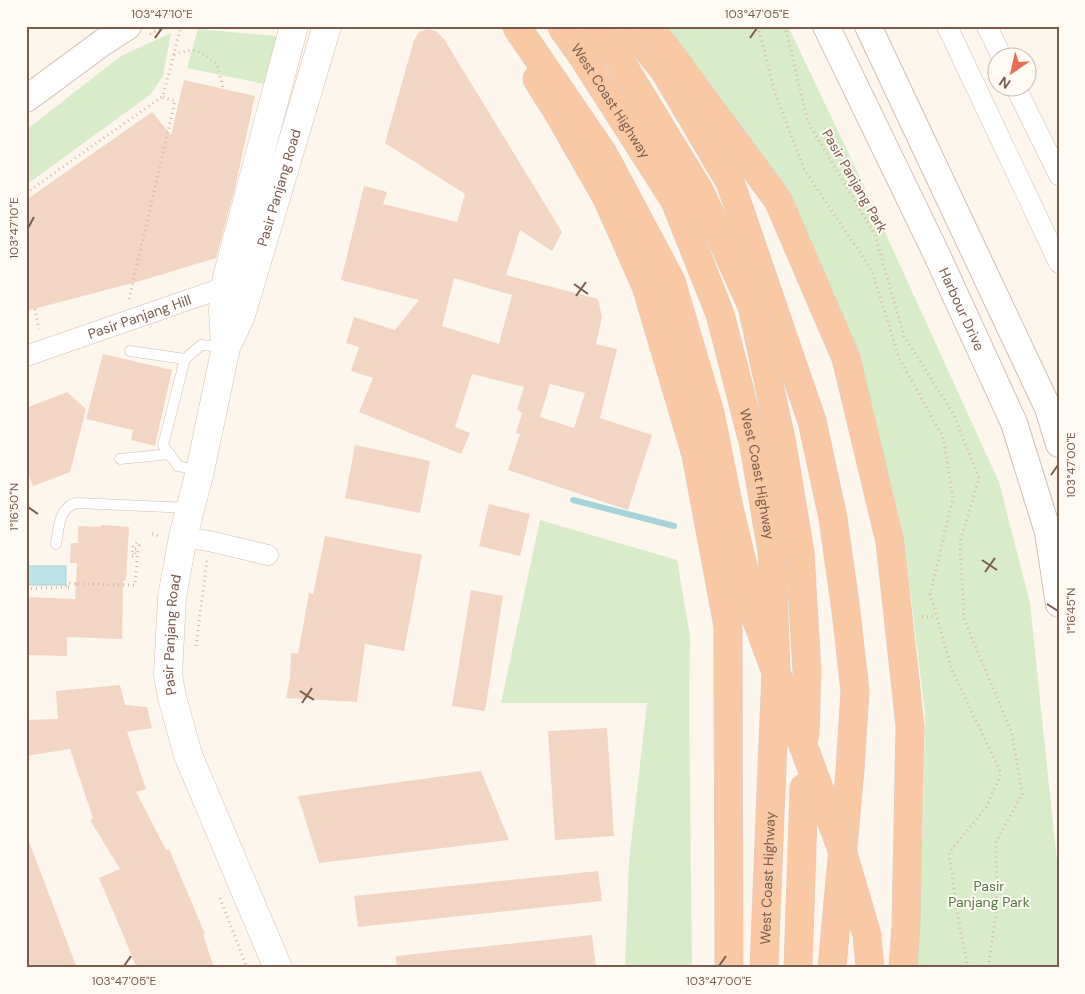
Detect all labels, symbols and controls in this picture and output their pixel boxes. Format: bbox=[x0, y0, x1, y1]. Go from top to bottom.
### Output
text: 103°47'10"E bbox=[131, 6, 193, 22]
text: 103°47'05"E bbox=[725, 6, 790, 22]
street label: West Coast Highway bbox=[567, 40, 655, 162]
north arrow bbox=[988, 48, 1038, 98]
text: N bbox=[995, 72, 1014, 93]
street label: Pasir Panjang Park bbox=[818, 126, 892, 236]
street label: Pasir Panjang Road bbox=[253, 127, 305, 248]
text: 103°47'10"E bbox=[6, 197, 22, 259]
street label: Harbour Drive bbox=[935, 265, 989, 354]
street label: Pasir Panjang Hill bbox=[85, 291, 193, 343]
street label: West Coast Highway bbox=[736, 407, 779, 541]
text: 103°47'00"E bbox=[1063, 432, 1079, 498]
text: 1°16'50"N bbox=[6, 483, 22, 531]
street label: Pasir Panjang Road bbox=[159, 573, 185, 697]
text: 1°16'45"N bbox=[1063, 588, 1079, 634]
street label: West Coast Highway bbox=[756, 811, 779, 945]
park label: Pasir Panjang Park bbox=[948, 877, 1030, 911]
text: 103°47'05"E bbox=[92, 973, 157, 989]
text: 103°47'00"E bbox=[686, 973, 752, 989]

